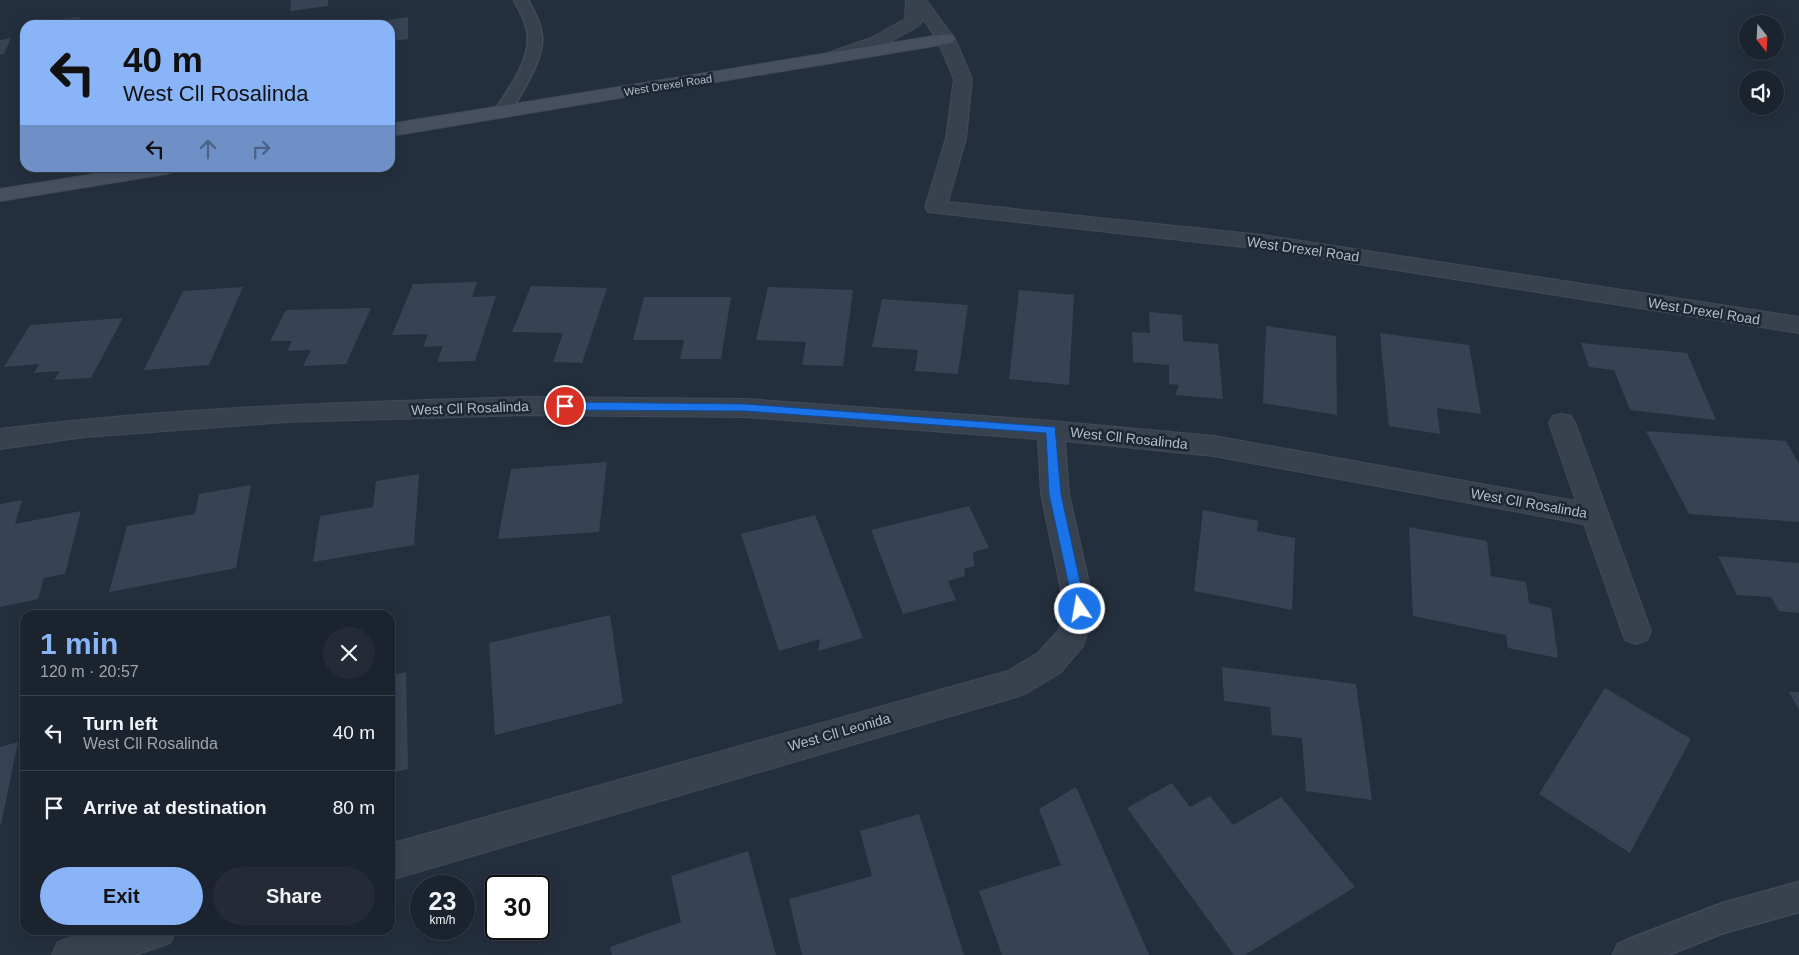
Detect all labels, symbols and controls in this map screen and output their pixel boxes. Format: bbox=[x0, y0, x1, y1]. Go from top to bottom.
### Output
north arrow bbox=[1739, 15, 1784, 60]
map controls bbox=[1739, 15, 1784, 115]
icon: left bbox=[40, 40, 105, 105]
text: 40 m bbox=[123, 40, 203, 79]
button: sound bbox=[1739, 70, 1784, 115]
street label: West Drexel Road bbox=[623, 72, 713, 98]
text: West Cll Rosalinda bbox=[123, 81, 308, 106]
icon: left bbox=[141, 135, 169, 163]
icon: ahead bbox=[194, 135, 222, 163]
icon: right bbox=[247, 135, 275, 163]
street label: West Drexel Road bbox=[1246, 233, 1360, 265]
street label: West Drexel Road bbox=[1647, 294, 1761, 328]
pin bbox=[544, 385, 586, 427]
icon: arrive bbox=[551, 392, 579, 420]
street label: West Cll Rosalinda bbox=[411, 398, 529, 418]
street label: West Cll Rosalinda bbox=[1069, 424, 1189, 452]
street label: West Cll Rosalinda bbox=[1469, 485, 1589, 521]
position arrow bbox=[1053, 582, 1105, 634]
text: 1 min bbox=[40, 627, 118, 660]
button: close bbox=[323, 627, 375, 679]
text: 120 m · 20:57 bbox=[40, 663, 139, 680]
street label: West Cll Leonida bbox=[786, 710, 892, 754]
text: Turn left bbox=[83, 713, 158, 734]
icon: left bbox=[40, 719, 68, 747]
text: 40 m bbox=[333, 722, 375, 743]
text: West Cll Rosalinda bbox=[83, 735, 218, 752]
icon: arrive bbox=[40, 794, 68, 822]
text: Arrive at destination bbox=[83, 797, 267, 818]
text: 80 m bbox=[333, 797, 375, 818]
button: Exit bbox=[40, 867, 203, 925]
button: Share bbox=[213, 867, 375, 925]
speed limit sign: 30 bbox=[485, 875, 550, 940]
text: 23 bbox=[429, 887, 456, 915]
text: km/h bbox=[429, 913, 456, 927]

